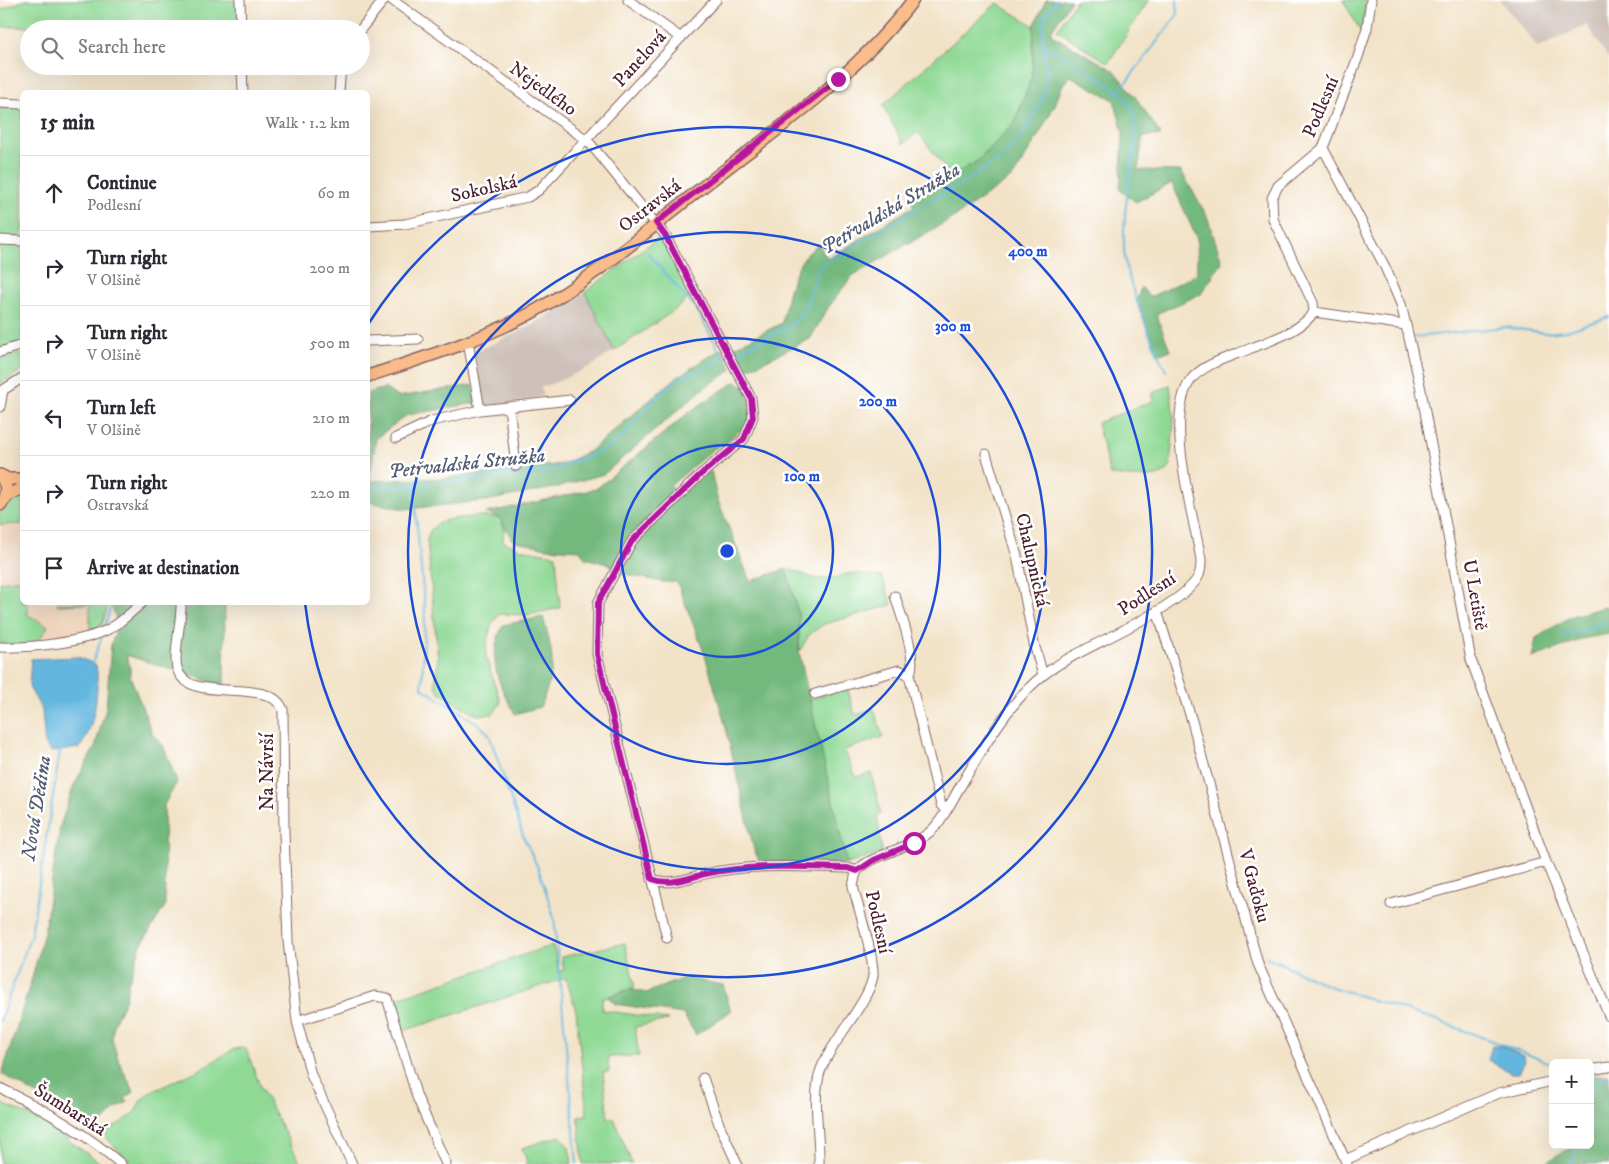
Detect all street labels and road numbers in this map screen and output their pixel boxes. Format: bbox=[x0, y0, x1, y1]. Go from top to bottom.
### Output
street label: Panelová bbox=[609, 26, 671, 92]
street label: Nejedlého bbox=[505, 57, 581, 121]
street label: Podlesní bbox=[1298, 72, 1345, 141]
street label: Sokolská bbox=[449, 170, 519, 208]
street label: Ostravská bbox=[614, 174, 686, 238]
street label: Chalupnická bbox=[1010, 511, 1054, 609]
street label: U Letiště bbox=[1457, 558, 1493, 632]
street label: Podlesní bbox=[1114, 566, 1181, 621]
street label: Na Návrší bbox=[256, 732, 279, 811]
street label: V Gaďoku bbox=[1233, 846, 1275, 925]
street label: Podlesní bbox=[860, 888, 897, 957]
street label: Šumbarská bbox=[29, 1077, 112, 1141]

